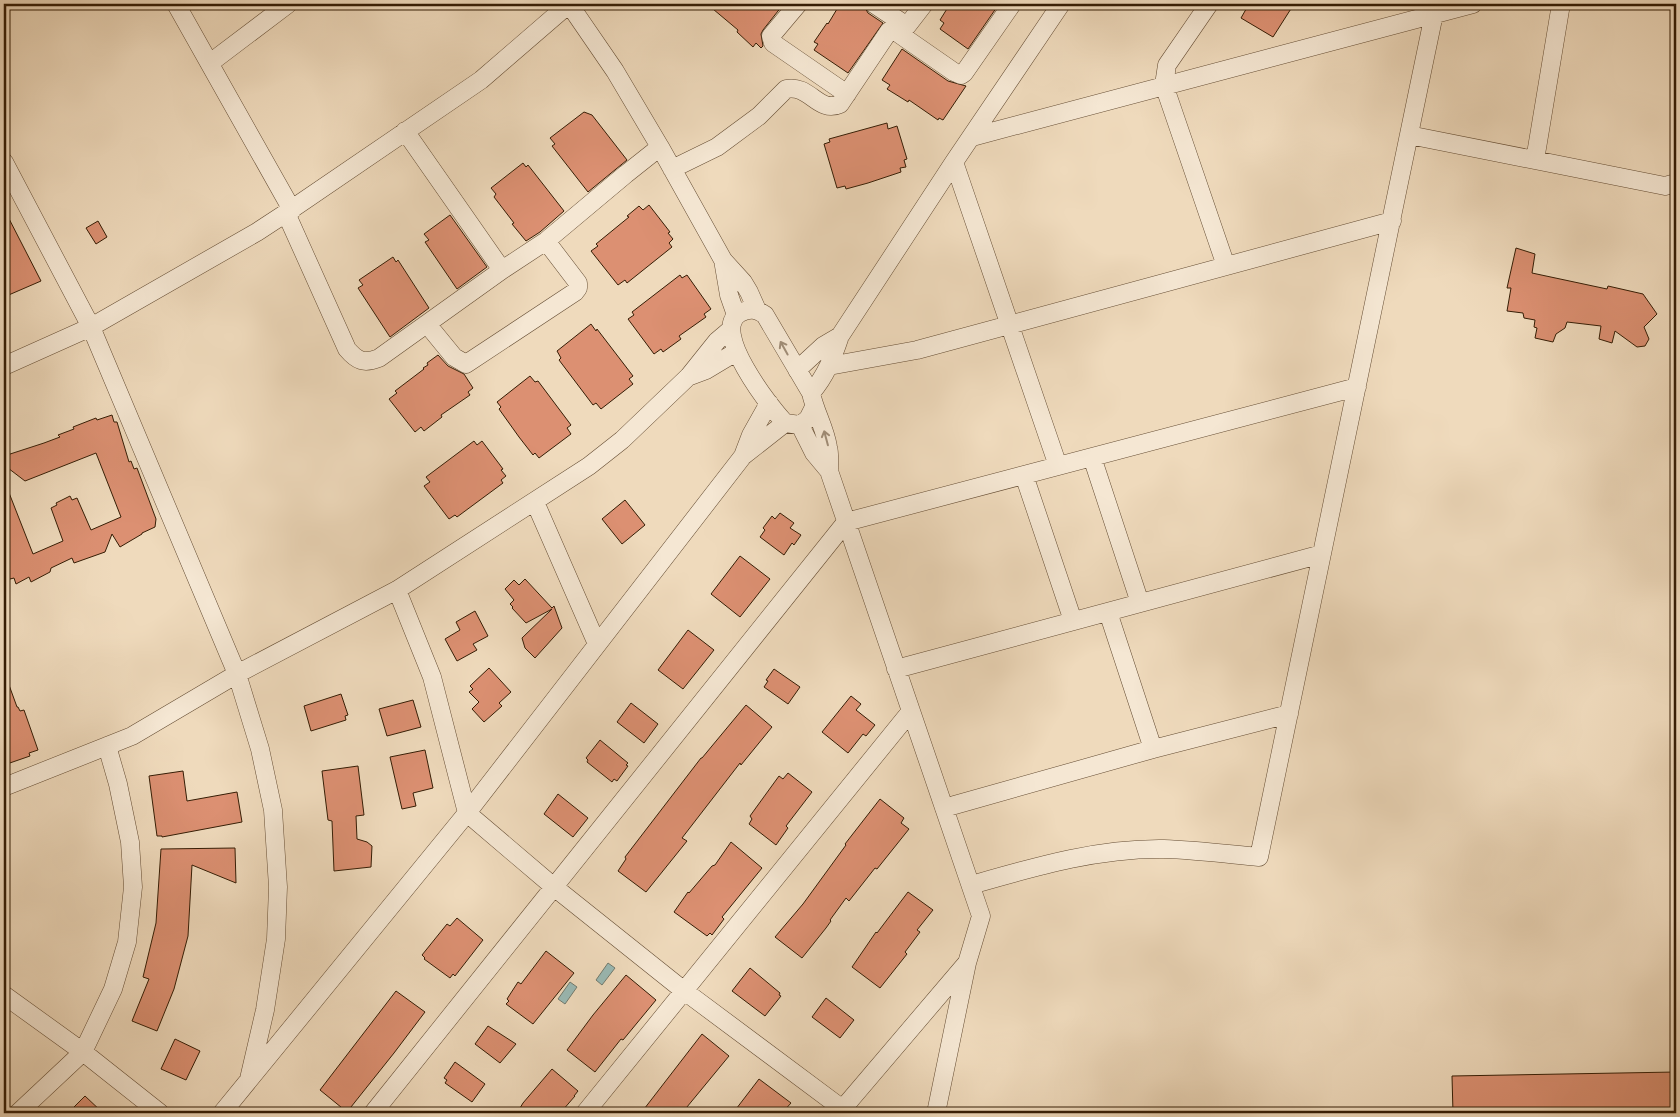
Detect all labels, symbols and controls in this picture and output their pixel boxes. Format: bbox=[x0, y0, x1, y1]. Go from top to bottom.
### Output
one-way arrow bbox=[779, 341, 789, 356]
one-way arrow bbox=[821, 430, 830, 446]

